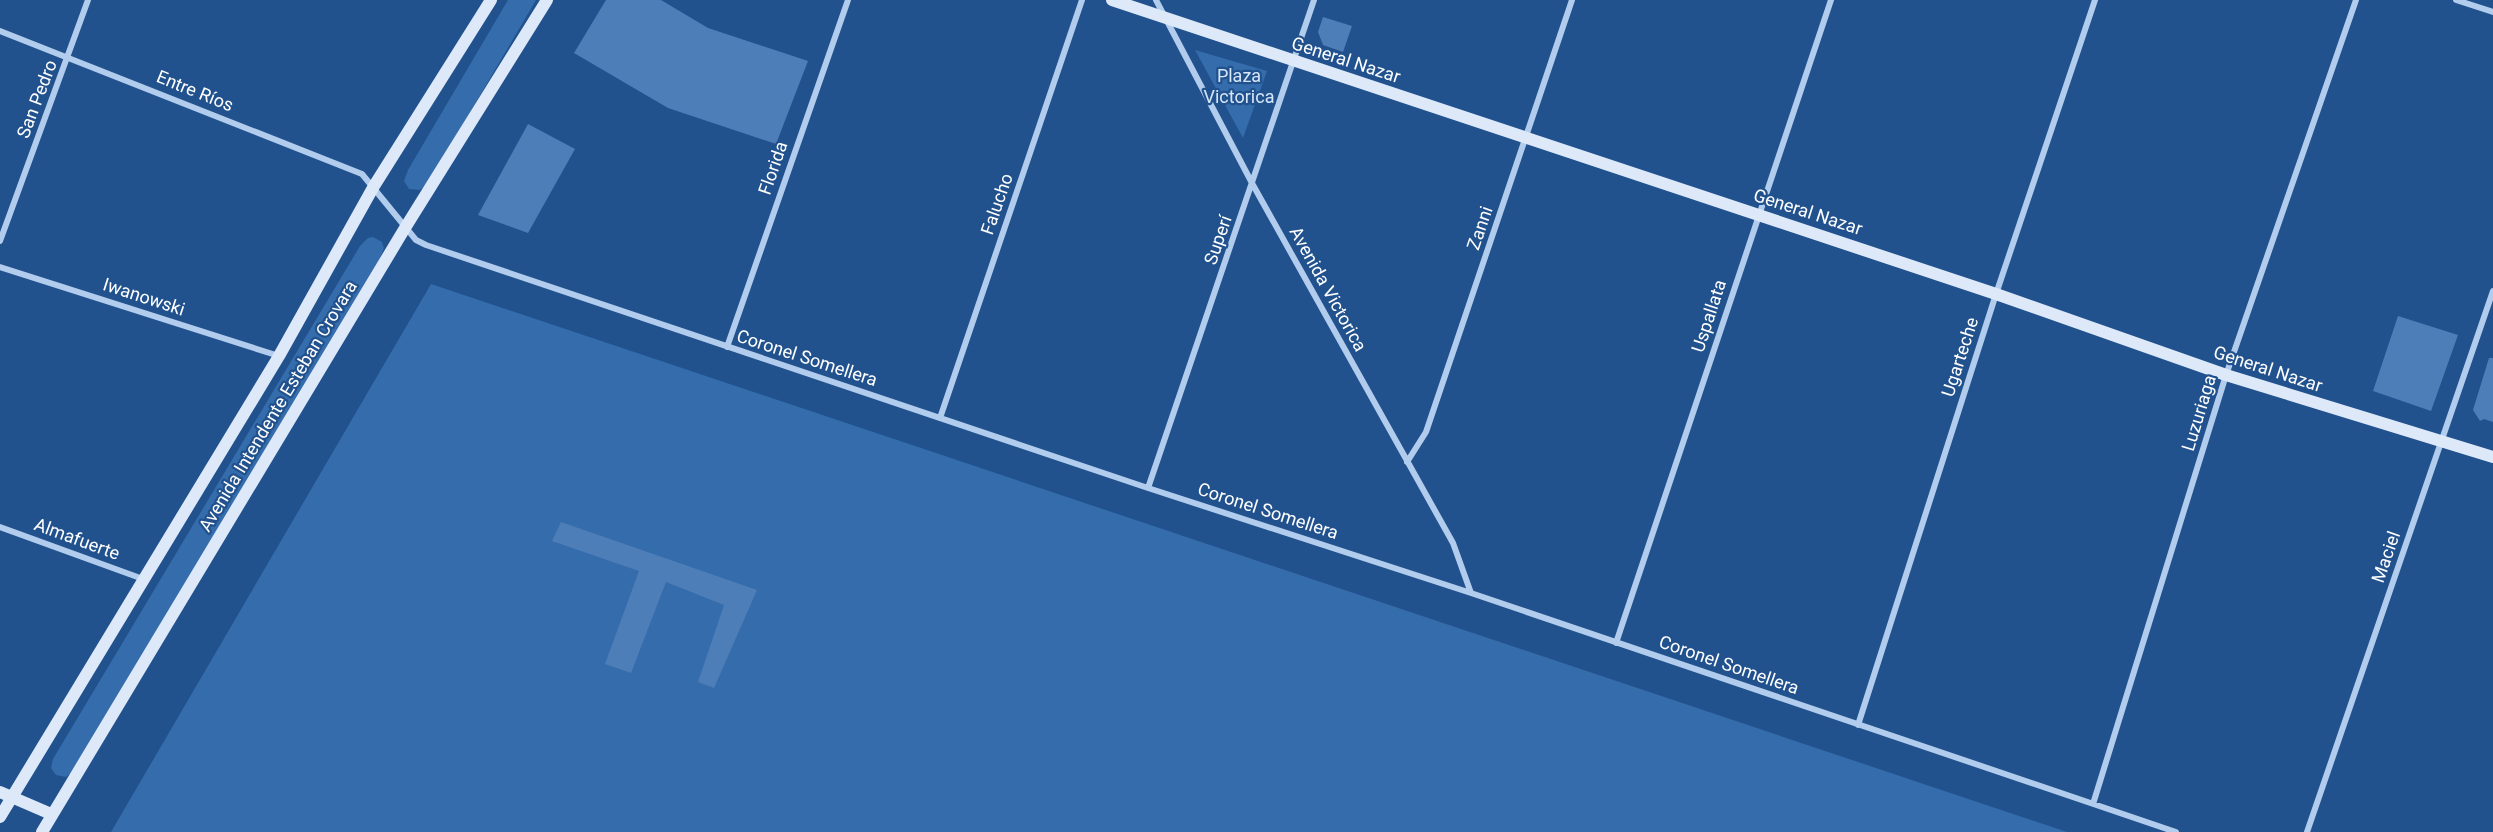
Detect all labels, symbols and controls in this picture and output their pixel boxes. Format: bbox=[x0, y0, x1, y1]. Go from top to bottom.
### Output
street label: General Nazar bbox=[1289, 32, 1403, 87]
street label: San Pedro bbox=[12, 57, 61, 141]
park label: Plaza Victorica bbox=[1204, 65, 1274, 107]
street label: Entre Ríos bbox=[154, 66, 237, 115]
street label: Florida bbox=[754, 138, 791, 197]
street label: Falucho bbox=[976, 170, 1017, 237]
street label: General Nazar bbox=[1751, 184, 1865, 239]
street label: Zanni bbox=[1462, 203, 1497, 252]
street label: Superí bbox=[1199, 212, 1236, 267]
street label: Avenida Victorica bbox=[1286, 223, 1371, 355]
street label: Iwanowski bbox=[101, 273, 188, 320]
street label: Avenida Intendente Esteban Crovara bbox=[194, 277, 361, 535]
street label: Uspallata bbox=[1687, 277, 1730, 355]
street label: Ugarteche bbox=[1937, 314, 1982, 399]
street label: Coronel Somellera bbox=[734, 325, 880, 390]
street label: General Nazar bbox=[2211, 341, 2325, 396]
street label: Luzuriaga bbox=[2177, 372, 2220, 453]
street label: Coronel Somellera bbox=[1195, 478, 1341, 543]
street label: Almafuerte bbox=[32, 513, 123, 564]
street label: Maciel bbox=[2367, 528, 2404, 585]
street label: Coronel Somellera bbox=[1656, 631, 1802, 698]

